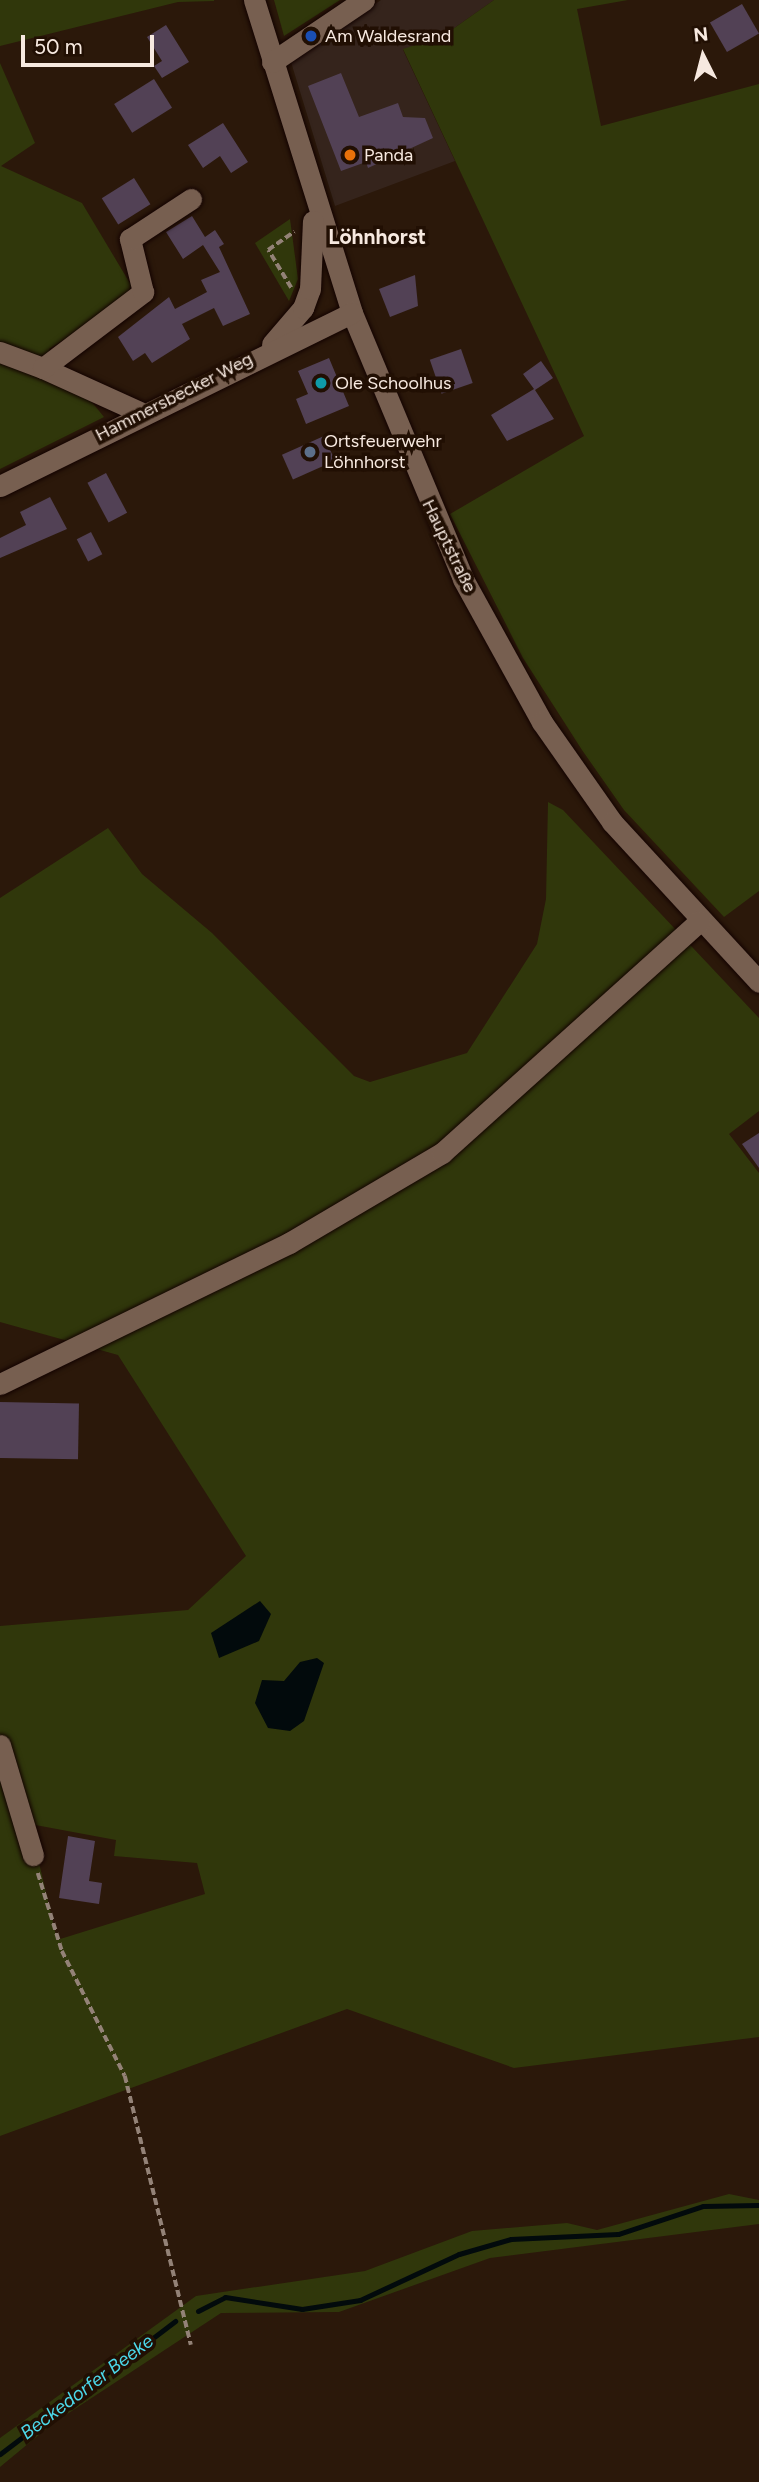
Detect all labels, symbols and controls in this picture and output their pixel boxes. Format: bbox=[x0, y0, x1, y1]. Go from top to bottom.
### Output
scale bar bbox=[24, 21, 158, 65]
north arrow bbox=[668, 21, 738, 91]
text: N bbox=[692, 22, 709, 47]
place label: Am Waldesrand bbox=[325, 25, 451, 47]
marker: Am Waldesrand bbox=[303, 28, 319, 44]
text: 50 m bbox=[34, 34, 83, 59]
place label: Panda bbox=[364, 144, 413, 166]
marker: Panda bbox=[342, 147, 358, 163]
district label: Löhnhorst bbox=[328, 224, 426, 250]
street label: Hammersbecker Weg bbox=[92, 348, 256, 446]
place label: Ole Schoolhus bbox=[335, 372, 451, 394]
marker: Ole Schoolhus bbox=[313, 375, 329, 391]
place label: Ortsfeuerwehr Löhnhorst bbox=[324, 431, 441, 474]
marker: Ortsfeuerwehr Löhnhorst bbox=[302, 444, 318, 460]
street label: Hauptstraße bbox=[417, 496, 481, 596]
water label: Beckedorfer Beeke bbox=[16, 2330, 158, 2444]

